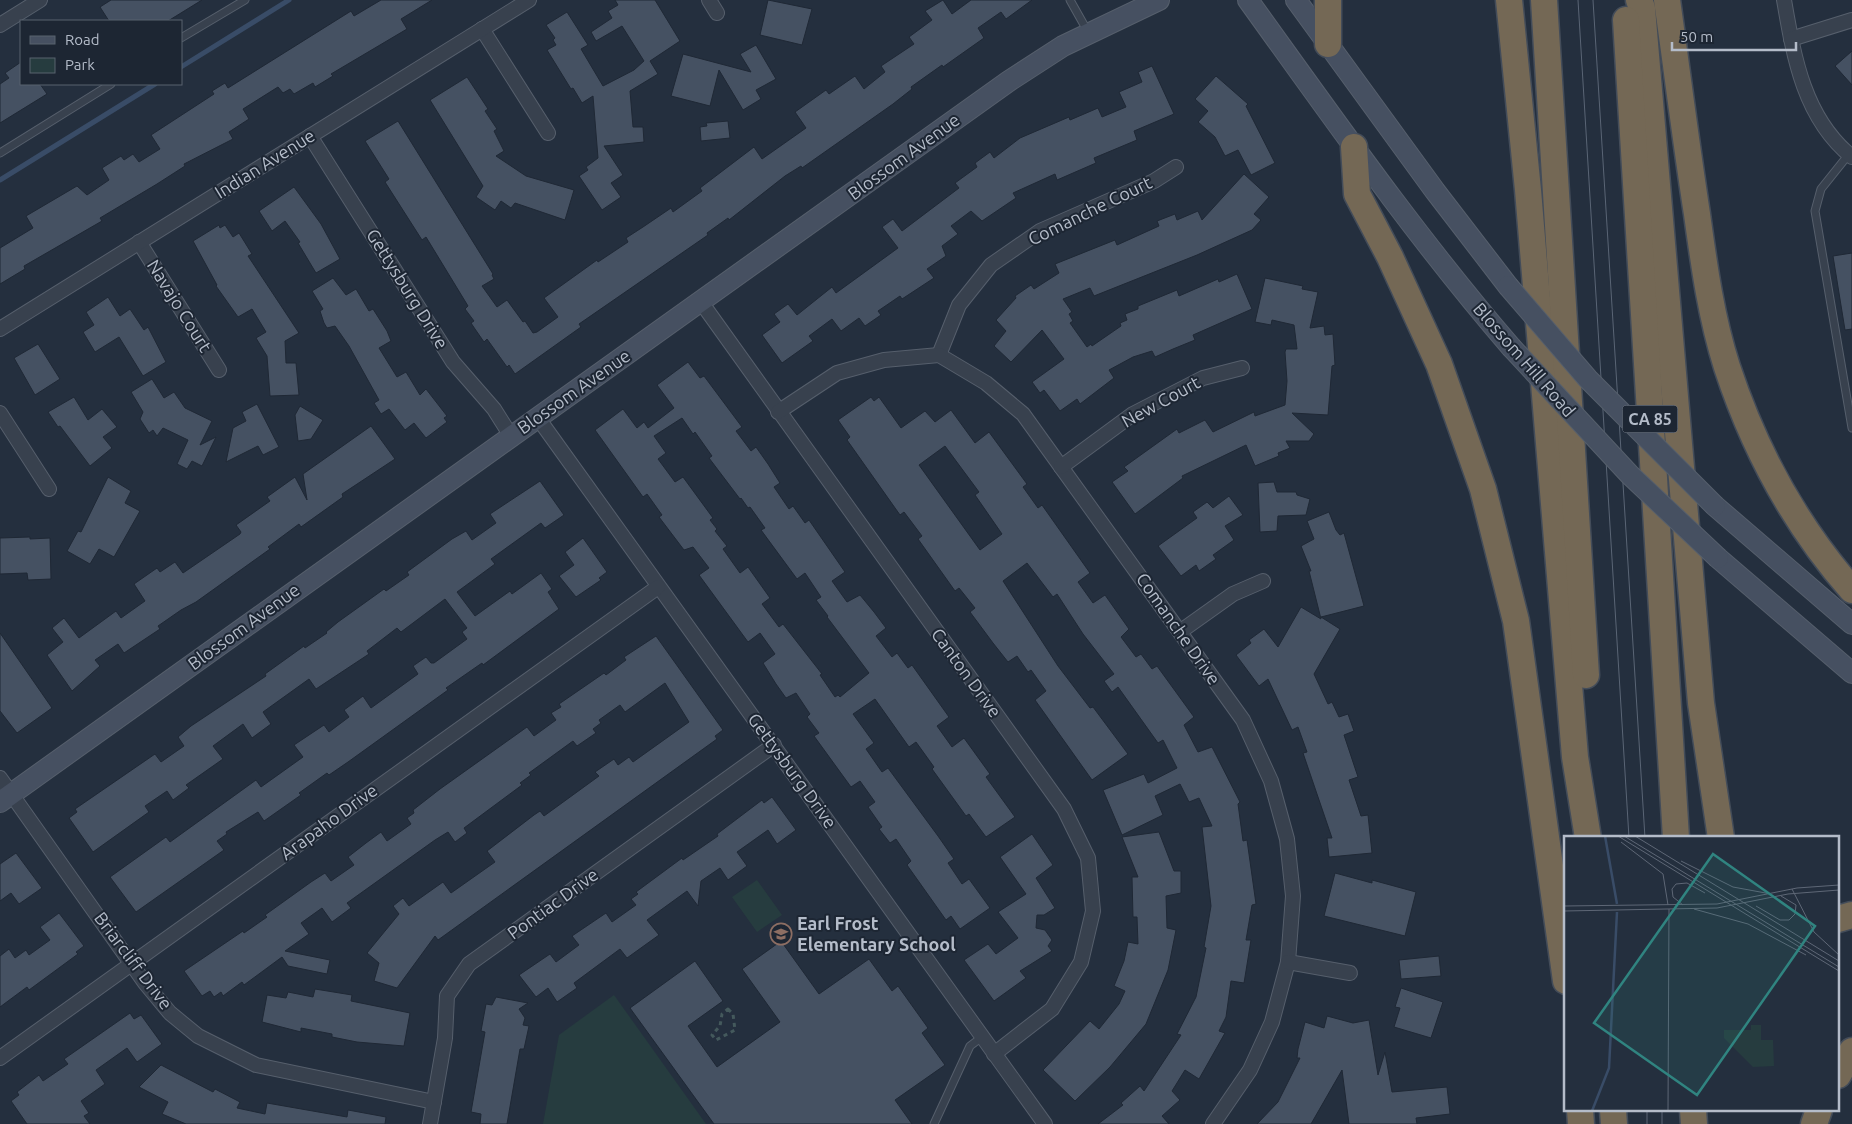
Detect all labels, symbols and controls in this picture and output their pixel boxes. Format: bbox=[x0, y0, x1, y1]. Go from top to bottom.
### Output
legend bbox=[20, 20, 182, 85]
scale bar bbox=[1672, 20, 1796, 52]
text: 50 m bbox=[1680, 28, 1713, 45]
text: Road bbox=[65, 31, 100, 48]
text: Park bbox=[65, 56, 95, 73]
street label: Blossom Avenue bbox=[844, 109, 963, 203]
street label: Indian Avenue bbox=[211, 124, 318, 202]
street label: Comanche Court bbox=[1024, 172, 1155, 249]
street label: Gettysburg Drive bbox=[363, 225, 453, 352]
street label: Navajo Court bbox=[144, 256, 216, 355]
street label: Blossom Hill Road bbox=[1470, 298, 1580, 420]
street label: Blossom Avenue bbox=[513, 345, 634, 438]
street label: New Court bbox=[1118, 371, 1203, 431]
road number: CA 85 bbox=[1622, 406, 1678, 432]
street label: Comanche Drive bbox=[1133, 569, 1225, 688]
street label: Blossom Avenue bbox=[184, 579, 303, 673]
street label: Canton Drive bbox=[928, 624, 1006, 721]
street label: Gettysburg Drive bbox=[744, 709, 841, 832]
street label: Arapaho Drive bbox=[276, 779, 381, 863]
inset map bbox=[1564, 836, 1840, 1112]
street label: Pontiac Drive bbox=[503, 864, 602, 943]
street label: Briarcliff Drive bbox=[91, 908, 177, 1013]
place label: Earl Frost Elementary School bbox=[797, 913, 956, 954]
school or university icon: Earl Frost Elementary School bbox=[769, 922, 793, 946]

